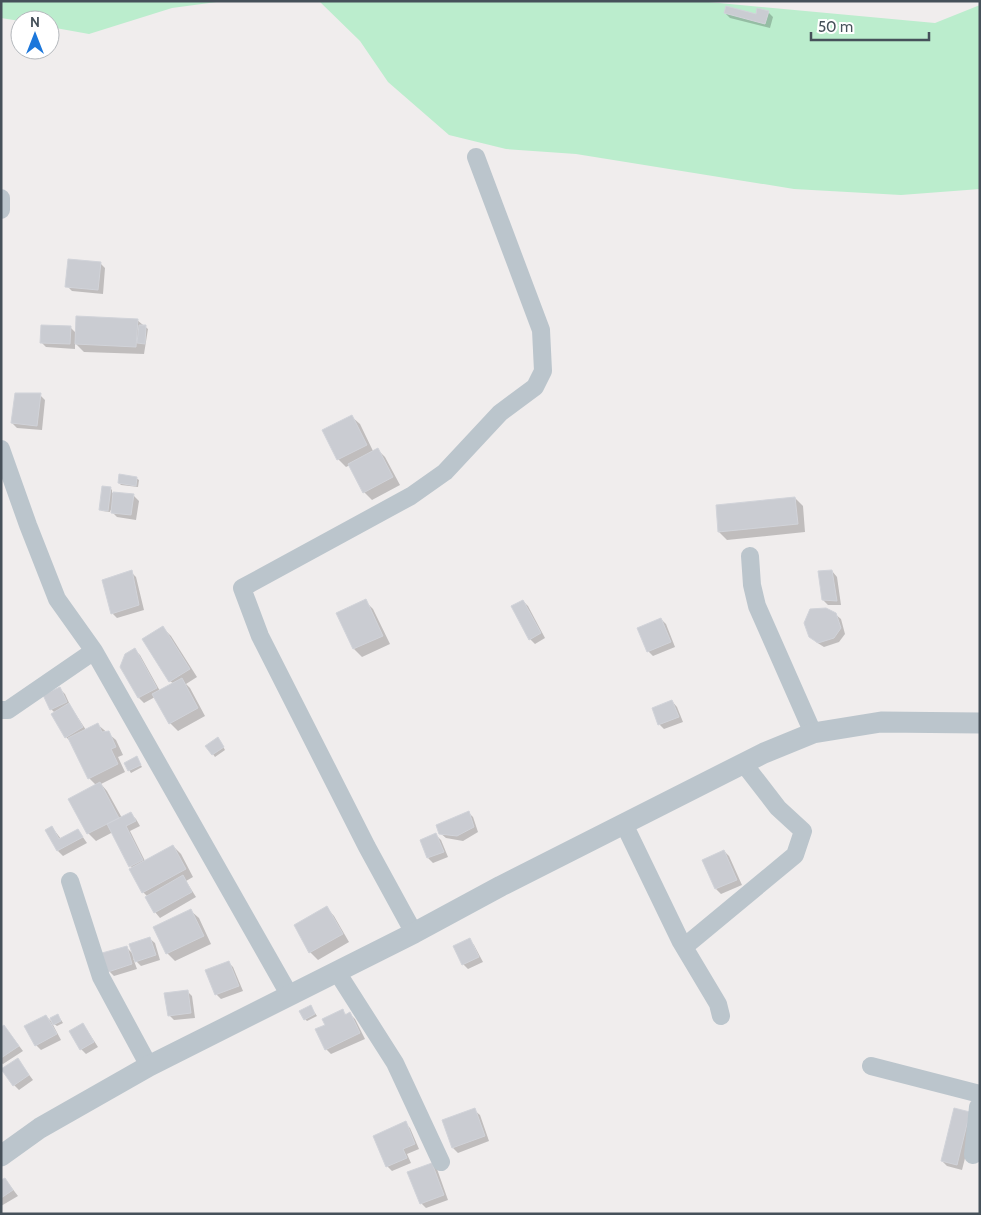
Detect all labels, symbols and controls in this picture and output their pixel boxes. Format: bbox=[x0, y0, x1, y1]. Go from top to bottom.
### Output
north arrow bbox=[10, 10, 60, 60]
scale bar bbox=[811, 10, 928, 42]
text: N bbox=[30, 13, 40, 31]
text: 50 m bbox=[818, 18, 853, 36]

